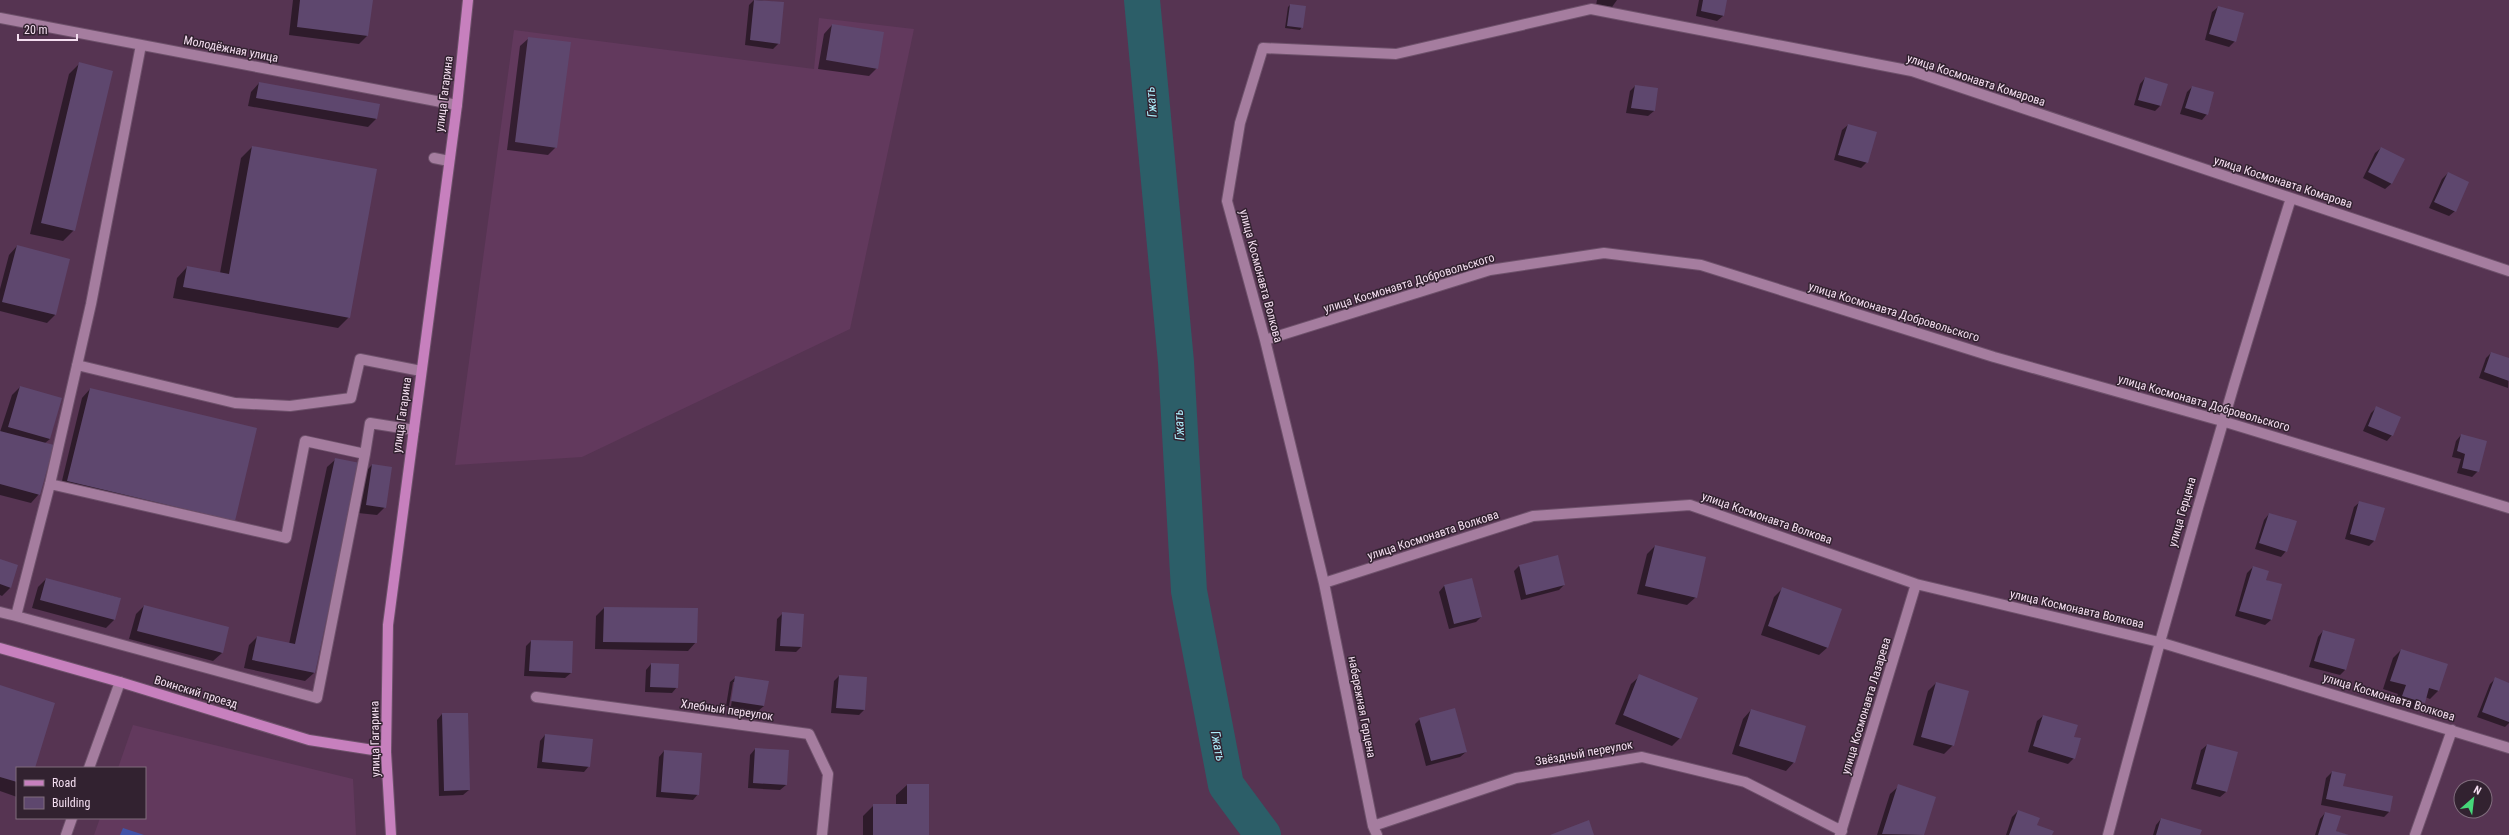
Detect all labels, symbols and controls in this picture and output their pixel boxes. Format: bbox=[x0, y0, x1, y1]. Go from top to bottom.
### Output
scale bar bbox=[18, 16, 77, 42]
text: 20 m bbox=[24, 23, 48, 37]
street label: Молодёжная улица bbox=[182, 33, 280, 65]
street label: улица Космонавта Комарова bbox=[1905, 51, 2047, 109]
street label: улица Гагарина bbox=[432, 55, 456, 133]
water label: Гжать bbox=[1142, 86, 1160, 118]
street label: улица Космонавта Комарова bbox=[2212, 153, 2354, 211]
street label: улица Космонавта Волкова bbox=[1236, 208, 1286, 344]
street label: улица Космонавта Добровольского bbox=[1322, 250, 1496, 316]
street label: улица Космонавта Добровольского bbox=[1807, 279, 1981, 345]
street label: улица Космонавта Добровольского bbox=[2116, 372, 2292, 434]
street label: улица Гагарина bbox=[390, 376, 414, 454]
water label: Гжать bbox=[1171, 409, 1187, 441]
street label: улица Герцена bbox=[2165, 475, 2199, 548]
street label: улица Космонавта Волкова bbox=[1700, 489, 1834, 547]
street label: улица Космонавта Волкова bbox=[1366, 507, 1501, 563]
street label: улица Космонавта Волкова bbox=[2009, 587, 2146, 631]
street label: улица Космонавта Лазарева bbox=[1838, 636, 1894, 776]
street label: набережная Герцена bbox=[1345, 655, 1379, 759]
street label: улица Космонавта Волкова bbox=[2321, 670, 2457, 724]
street label: Воинский проезд bbox=[153, 673, 240, 712]
street label: Хлебный переулок bbox=[680, 697, 774, 723]
street label: улица Гагарина bbox=[367, 701, 383, 777]
water label: Гжать bbox=[1208, 729, 1228, 763]
street label: Звёздный переулок bbox=[1534, 737, 1634, 768]
legend bbox=[16, 767, 146, 819]
text: Road bbox=[52, 776, 76, 790]
north arrow bbox=[2453, 779, 2493, 819]
text: N bbox=[2471, 783, 2484, 798]
text: Building bbox=[52, 796, 90, 810]

